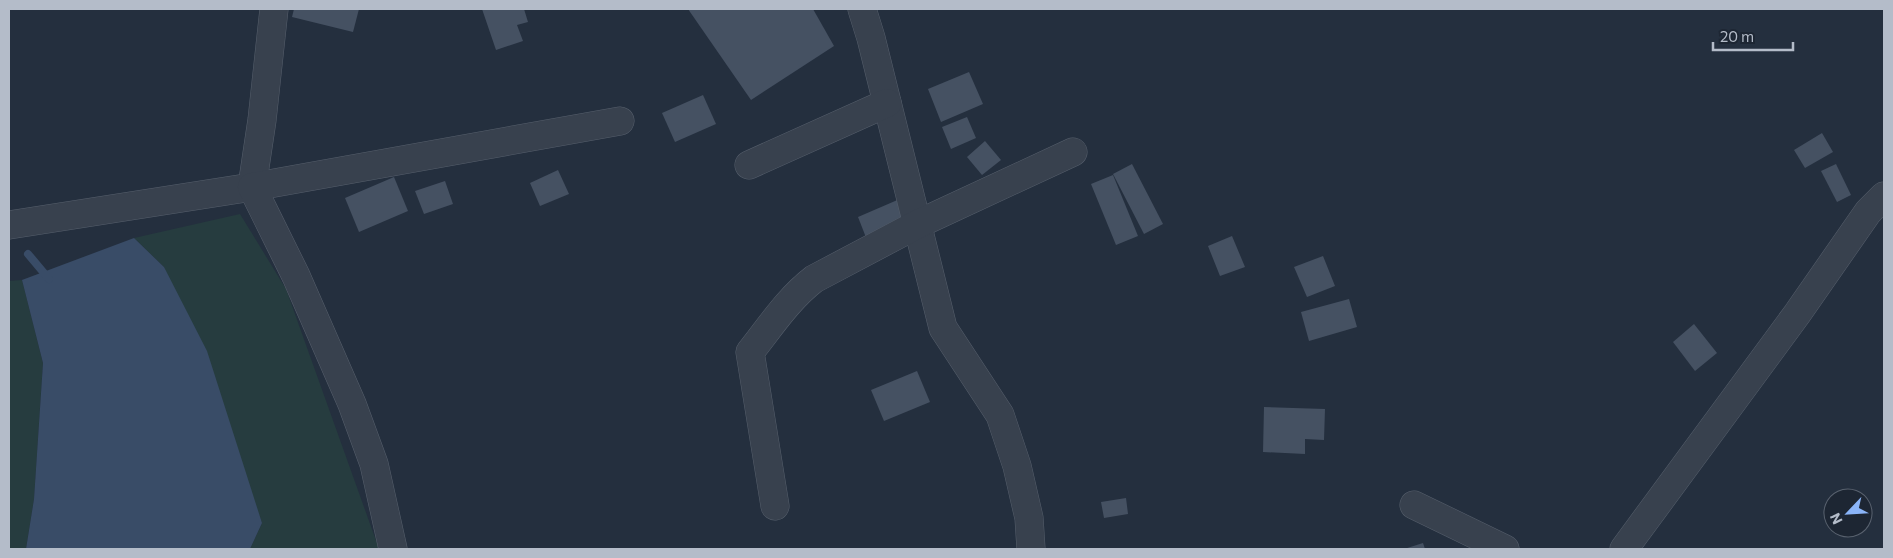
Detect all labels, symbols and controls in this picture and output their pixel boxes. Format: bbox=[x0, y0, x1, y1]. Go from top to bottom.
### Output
scale bar bbox=[1713, 20, 1793, 52]
text: 20 m bbox=[1720, 27, 1754, 45]
north arrow bbox=[1823, 488, 1873, 538]
text: N bbox=[1826, 510, 1846, 527]

